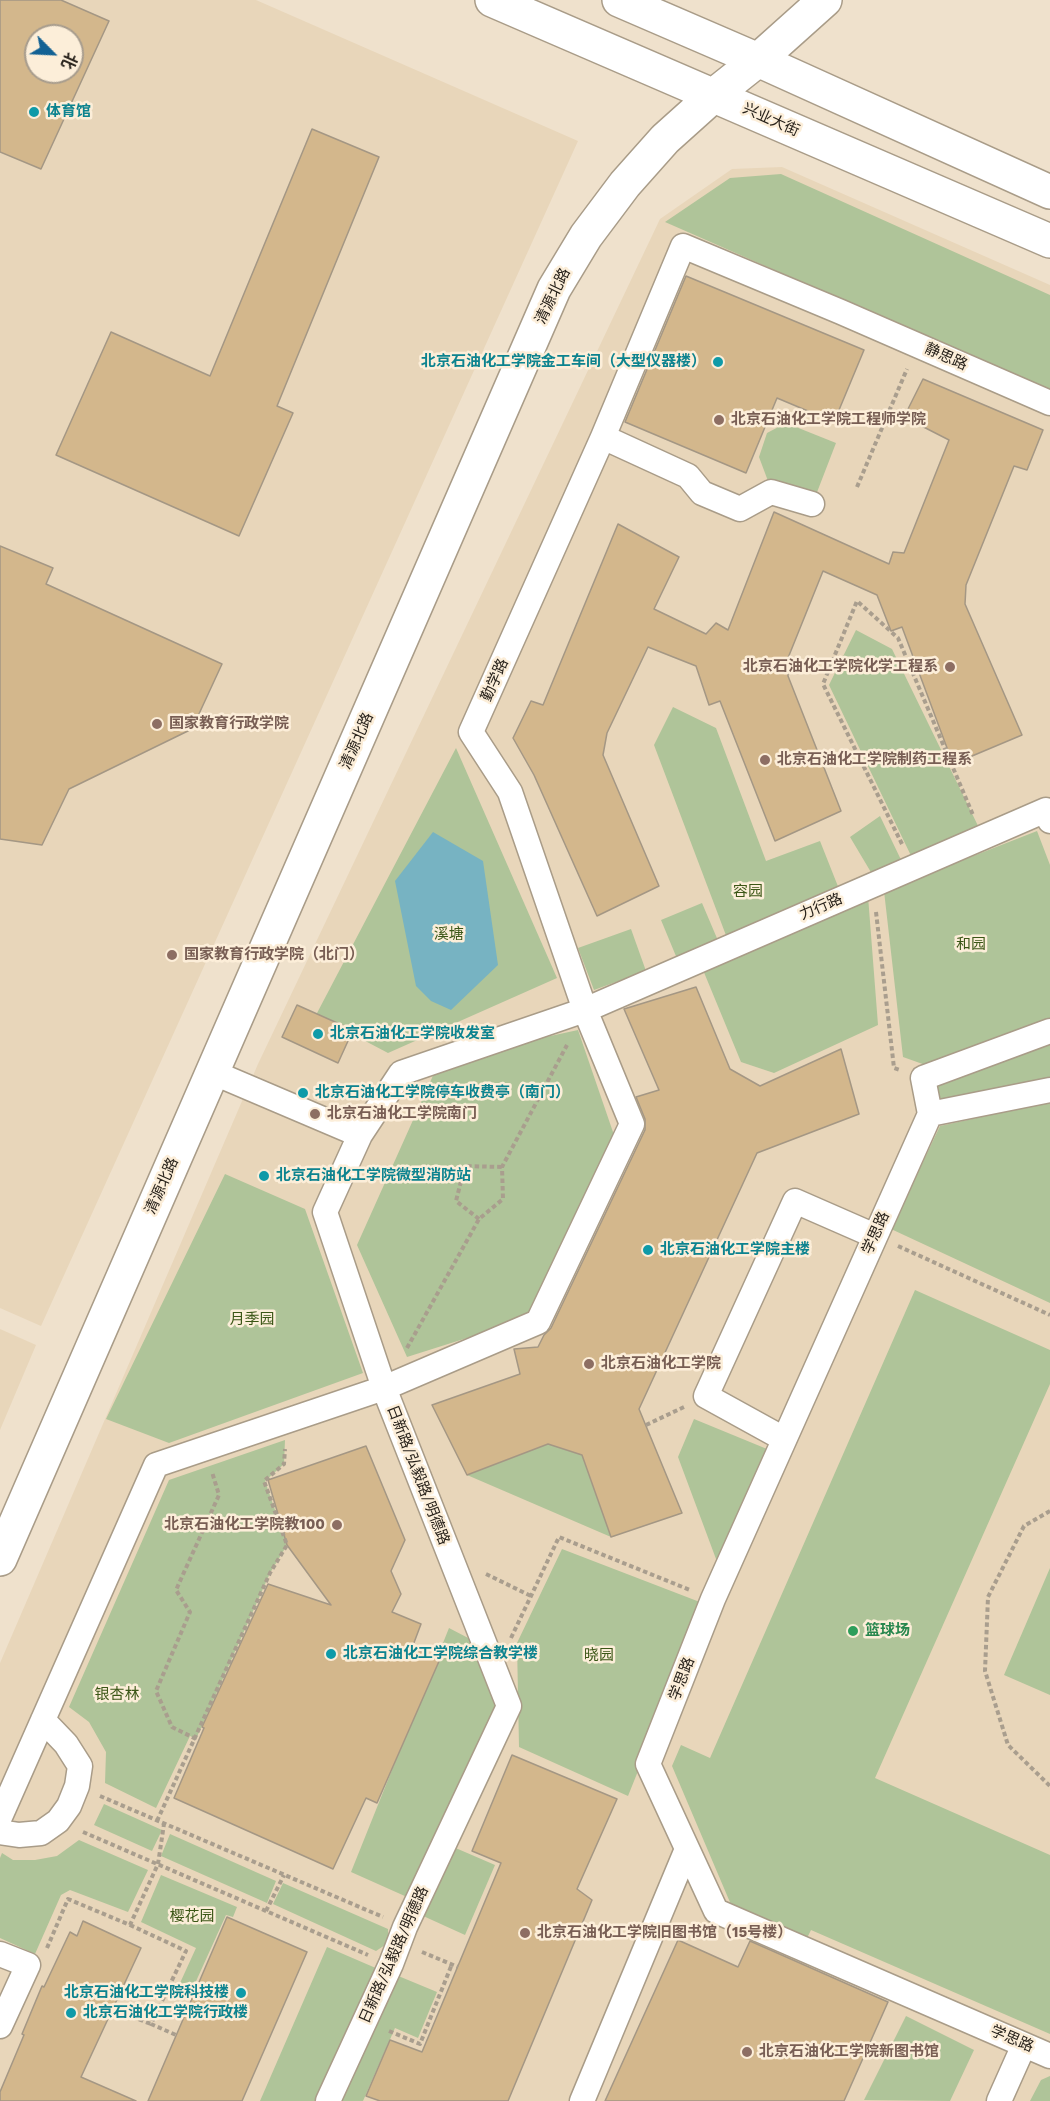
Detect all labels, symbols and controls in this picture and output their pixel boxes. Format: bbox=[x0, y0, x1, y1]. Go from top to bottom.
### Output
north arrow bbox=[24, 24, 84, 84]
text: 北 bbox=[57, 50, 81, 72]
street label: 兴业大街 bbox=[740, 100, 802, 140]
place label: 体育馆 bbox=[46, 103, 91, 121]
marker: 体育馆 bbox=[27, 105, 41, 119]
street label: 清源北路 bbox=[532, 265, 574, 327]
street label: 静思路 bbox=[922, 340, 970, 374]
place label: 北京石油化工学院金工车间（大型仪器楼） bbox=[421, 353, 706, 371]
marker: 北京石油化工学院金工车间（大型仪器楼） bbox=[711, 355, 725, 369]
place label: 北京石油化工学院工程师学院 bbox=[731, 411, 926, 429]
marker: 北京石油化工学院工程师学院 bbox=[712, 413, 726, 427]
street label: 勤学路 bbox=[478, 656, 512, 704]
place label: 北京石油化工学院化学工程系 bbox=[743, 658, 938, 676]
marker: 北京石油化工学院化学工程系 bbox=[943, 660, 957, 674]
street label: 清源北路 bbox=[337, 710, 377, 772]
place label: 国家教育行政学院 bbox=[169, 715, 289, 733]
marker: 国家教育行政学院 bbox=[150, 717, 164, 731]
place label: 北京石油化工学院制药工程系 bbox=[777, 751, 972, 769]
marker: 北京石油化工学院制药工程系 bbox=[758, 753, 772, 767]
park label: 容园 bbox=[733, 883, 763, 901]
street label: 力行路 bbox=[797, 890, 845, 924]
park label: 溪塘 bbox=[434, 926, 464, 944]
park label: 和园 bbox=[956, 936, 986, 954]
place label: 国家教育行政学院（北门） bbox=[184, 946, 364, 964]
marker: 国家教育行政学院（北门） bbox=[165, 948, 179, 962]
place label: 北京石油化工学院收发室 bbox=[330, 1025, 495, 1043]
marker: 北京石油化工学院收发室 bbox=[311, 1027, 325, 1041]
place label: 北京石油化工学院停车收费亭（南门） bbox=[315, 1084, 570, 1102]
marker: 北京石油化工学院停车收费亭（南门） bbox=[296, 1086, 310, 1100]
place label: 北京石油化工学院南门 bbox=[327, 1105, 477, 1123]
marker: 北京石油化工学院南门 bbox=[308, 1107, 322, 1121]
street label: 清源北路 bbox=[142, 1155, 182, 1217]
place label: 北京石油化工学院微型消防站 bbox=[276, 1167, 471, 1185]
marker: 北京石油化工学院微型消防站 bbox=[257, 1169, 271, 1183]
street label: 学思路 bbox=[859, 1209, 893, 1257]
place label: 北京石油化工学院主楼 bbox=[660, 1241, 810, 1259]
marker: 北京石油化工学院主楼 bbox=[641, 1243, 655, 1257]
park label: 月季园 bbox=[230, 1311, 274, 1329]
place label: 北京石油化工学院 bbox=[601, 1355, 721, 1373]
marker: 北京石油化工学院 bbox=[582, 1357, 596, 1371]
street label: 日新路/弘毅路/明德路 bbox=[383, 1403, 453, 1547]
place label: 北京石油化工学院教100 bbox=[164, 1516, 325, 1534]
marker: 北京石油化工学院教100 bbox=[330, 1518, 344, 1532]
place label: 篮球场 bbox=[865, 1622, 910, 1640]
marker: 篮球场 bbox=[846, 1624, 860, 1638]
place label: 北京石油化工学院综合教学楼 bbox=[343, 1645, 538, 1663]
marker: 北京石油化工学院综合教学楼 bbox=[324, 1647, 338, 1661]
park label: 晓园 bbox=[584, 1647, 614, 1665]
street label: 学思路 bbox=[666, 1655, 698, 1703]
park label: 银杏林 bbox=[95, 1686, 139, 1704]
street label: 日新路/弘毅路/明德路 bbox=[356, 1884, 432, 2026]
park label: 樱花园 bbox=[170, 1908, 214, 1926]
place label: 北京石油化工学院旧图书馆（15号楼） bbox=[537, 1924, 792, 1942]
marker: 北京石油化工学院旧图书馆（15号楼） bbox=[518, 1926, 532, 1940]
place label: 北京石油化工学院科技楼 bbox=[64, 1984, 229, 2002]
marker: 北京石油化工学院科技楼 bbox=[234, 1986, 248, 2000]
place label: 北京石油化工学院行政楼 bbox=[83, 2004, 248, 2022]
marker: 北京石油化工学院行政楼 bbox=[64, 2006, 78, 2020]
street label: 学思路 bbox=[988, 2022, 1036, 2056]
place label: 北京石油化工学院新图书馆 bbox=[759, 2043, 939, 2061]
marker: 北京石油化工学院新图书馆 bbox=[740, 2045, 754, 2059]

